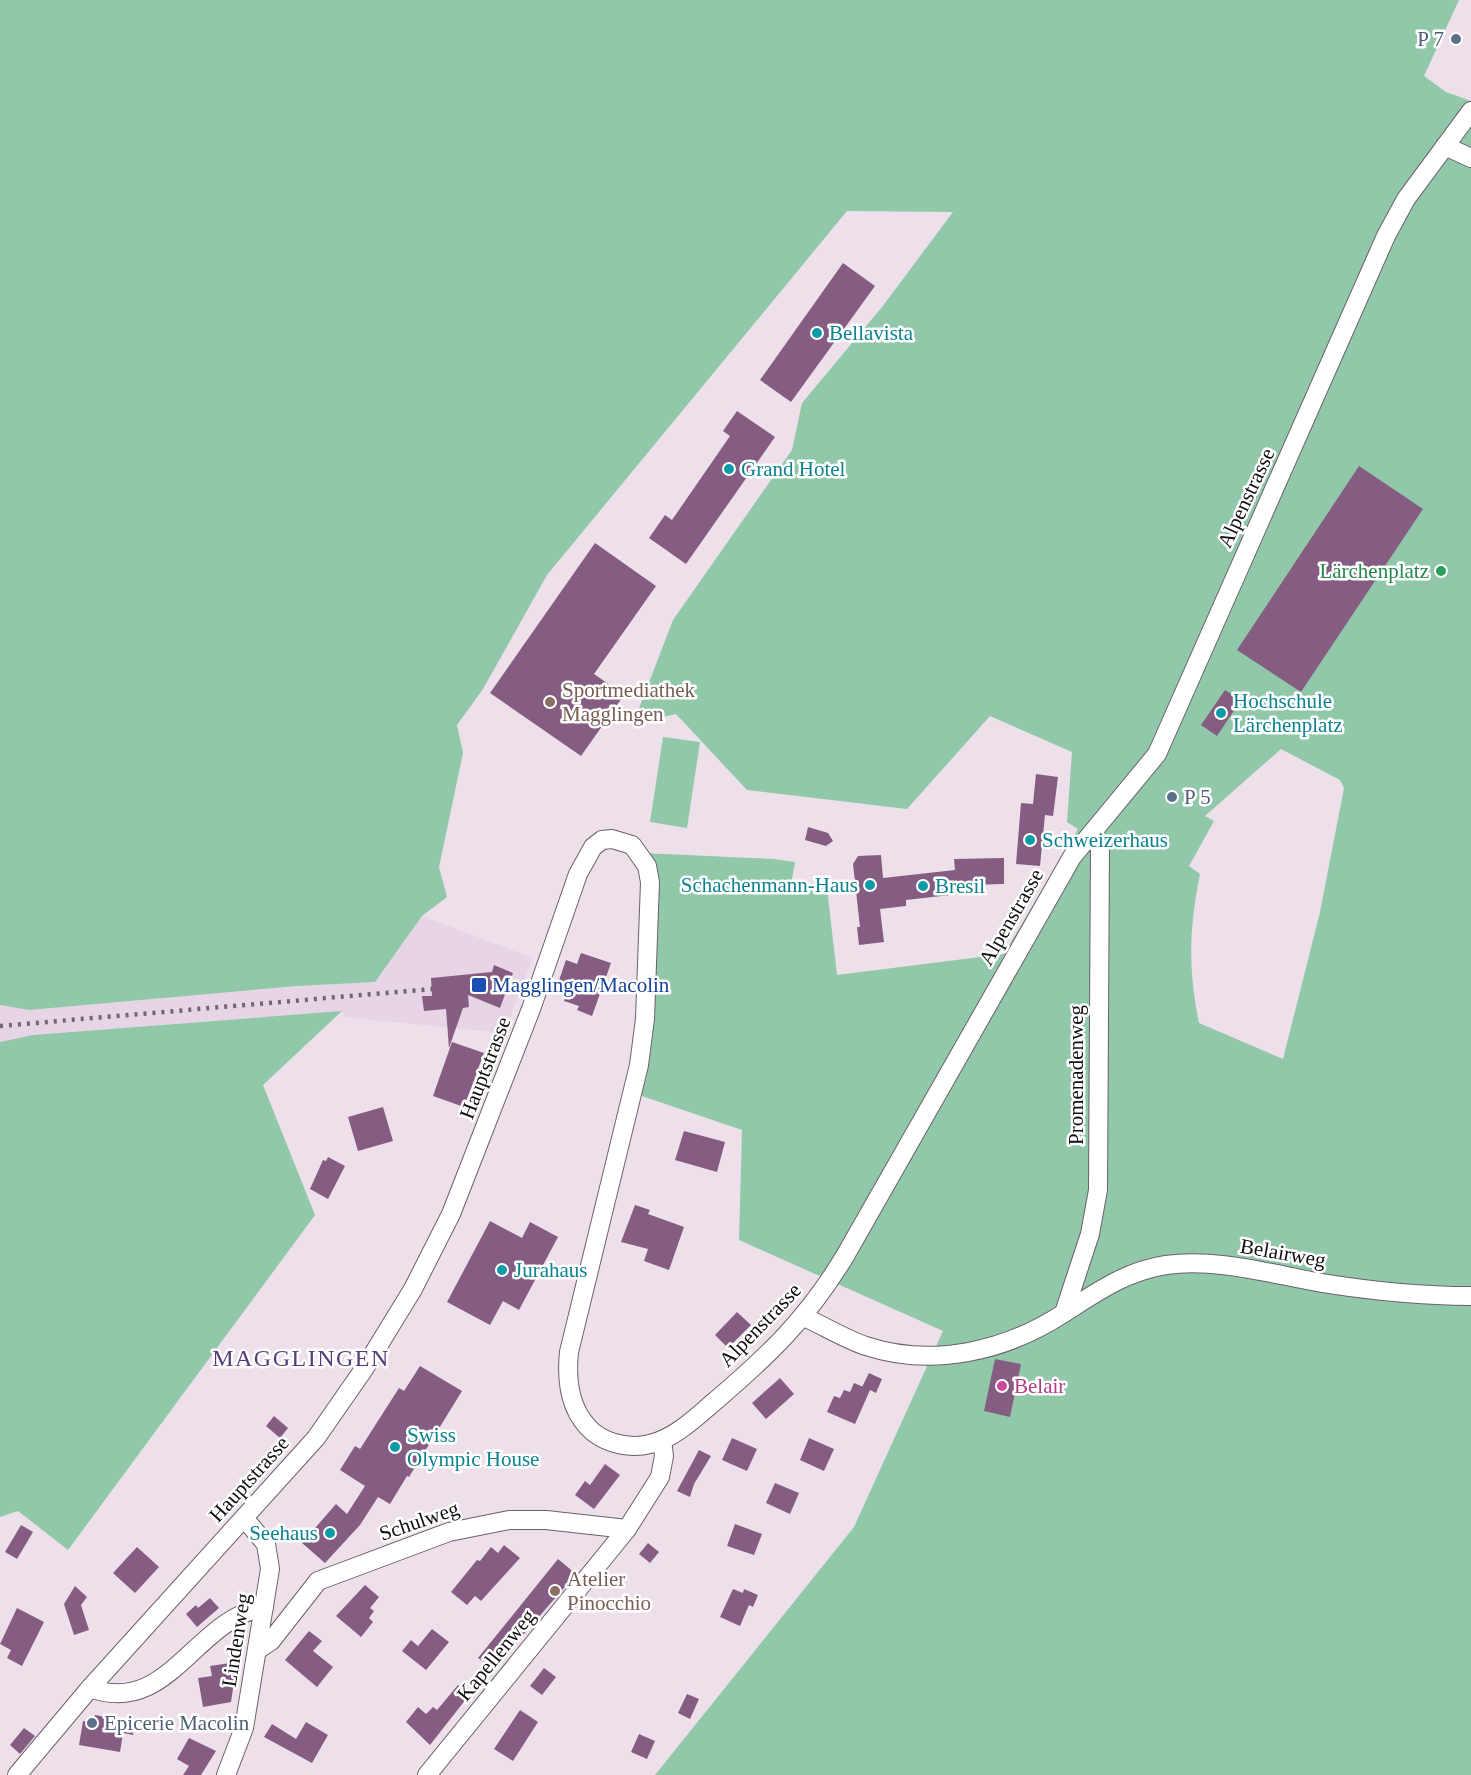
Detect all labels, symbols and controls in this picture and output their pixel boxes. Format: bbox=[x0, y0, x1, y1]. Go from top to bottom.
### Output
place label: P 7 bbox=[1417, 27, 1444, 51]
marker: P 7 bbox=[1449, 32, 1463, 46]
place label: Bellavista bbox=[829, 321, 914, 345]
marker: Bellavista bbox=[810, 326, 824, 340]
street label: Alpenstrasse bbox=[1212, 444, 1280, 552]
place label: Grand Hotel bbox=[741, 457, 846, 481]
marker: Grand Hotel bbox=[722, 462, 736, 476]
place label: Lärchenplatz bbox=[1319, 559, 1429, 583]
marker: Lärchenplatz bbox=[1434, 564, 1448, 578]
place label: Sportmediathek Magglingen bbox=[562, 678, 695, 726]
place label: Hochschule Lärchenplatz bbox=[1233, 689, 1343, 737]
marker: Sportmediathek Magglingen bbox=[543, 695, 557, 709]
marker: Hochschule Lärchenplatz bbox=[1214, 706, 1228, 720]
place label: P 5 bbox=[1184, 785, 1211, 809]
marker: P 5 bbox=[1165, 790, 1179, 804]
place label: Schweizerhaus bbox=[1042, 828, 1168, 852]
marker: Schweizerhaus bbox=[1023, 833, 1037, 847]
street label: Alpenstrasse bbox=[974, 865, 1048, 969]
place label: Schachenmann-Haus bbox=[681, 873, 858, 897]
place label: Bresil bbox=[935, 874, 985, 898]
marker: Schachenmann-Haus bbox=[863, 878, 877, 892]
marker: Bresil bbox=[916, 879, 930, 893]
place label: Magglingen/Macolin bbox=[492, 973, 670, 997]
marker: Magglingen/Macolin bbox=[470, 976, 488, 994]
street label: Promenadenweg bbox=[1064, 1005, 1088, 1145]
street label: Hauptstrasse bbox=[455, 1014, 515, 1122]
street label: Belairweg bbox=[1238, 1234, 1328, 1272]
place label: Jurahaus bbox=[514, 1258, 587, 1282]
marker: Jurahaus bbox=[495, 1263, 509, 1277]
street label: Alpenstrasse bbox=[714, 1278, 806, 1372]
district label: MAGGLINGEN bbox=[212, 1345, 390, 1371]
place label: Belair bbox=[1014, 1374, 1065, 1398]
marker: Belair bbox=[995, 1379, 1009, 1393]
place label: Swiss Olympic House bbox=[407, 1423, 539, 1471]
street label: Hauptstrasse bbox=[204, 1431, 294, 1527]
marker: Swiss Olympic House bbox=[388, 1440, 402, 1454]
street label: Schulweg bbox=[376, 1496, 463, 1546]
place label: Seehaus bbox=[249, 1521, 318, 1545]
marker: Seehaus bbox=[323, 1526, 337, 1540]
place label: Atelier Pinocchio bbox=[567, 1567, 651, 1615]
marker: Atelier Pinocchio bbox=[548, 1584, 562, 1598]
street label: Lindenweg bbox=[217, 1591, 255, 1689]
street label: Kapellenweg bbox=[452, 1604, 540, 1706]
place label: Epicerie Macolin bbox=[104, 1711, 250, 1735]
marker: Epicerie Macolin bbox=[85, 1716, 99, 1730]

